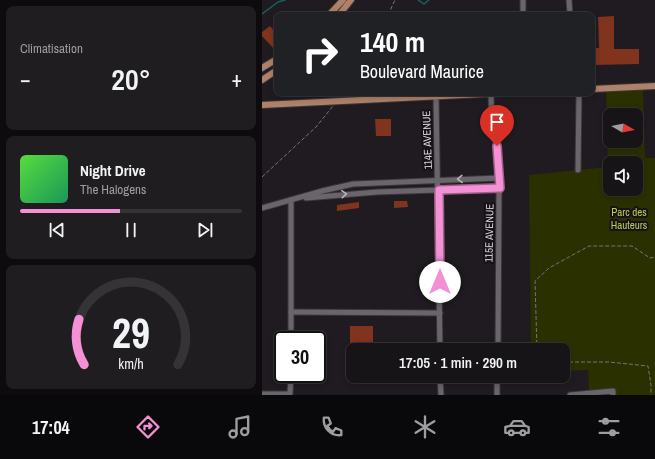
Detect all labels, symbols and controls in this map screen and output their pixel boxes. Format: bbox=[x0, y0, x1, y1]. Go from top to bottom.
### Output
text: 140 m bbox=[360, 23, 425, 61]
icon: right bbox=[294, 28, 346, 80]
text: Climatisation bbox=[20, 40, 83, 57]
text: 20° bbox=[111, 59, 151, 99]
text: Boulevard Maurice bbox=[360, 59, 484, 84]
text: − bbox=[20, 64, 31, 94]
text: + bbox=[231, 64, 242, 94]
pin bbox=[480, 105, 514, 146]
north arrow bbox=[603, 108, 643, 148]
map controls bbox=[603, 108, 643, 196]
street label: 114E AVENUE bbox=[419, 110, 435, 170]
icon: arrive bbox=[486, 111, 508, 133]
button: sound bbox=[603, 156, 643, 196]
text: Night Drive bbox=[80, 160, 146, 181]
one-way arrow bbox=[457, 175, 463, 184]
text: The Halogens bbox=[80, 181, 146, 198]
one-way arrow bbox=[341, 189, 347, 198]
street label: 115E AVENUE bbox=[481, 203, 497, 263]
park label: Parc des Hauteurs bbox=[611, 205, 648, 232]
icon: previous bbox=[46, 219, 68, 241]
icon: pause bbox=[120, 219, 142, 241]
icon: next bbox=[194, 219, 216, 241]
position arrow bbox=[419, 261, 461, 303]
text: 29 bbox=[112, 305, 150, 361]
speed limit sign: 30 bbox=[274, 331, 326, 383]
text: 17:05 · 1 min · 290 m bbox=[399, 352, 517, 373]
text: km/h bbox=[118, 354, 144, 373]
icon: directions bbox=[134, 413, 162, 441]
icon: music bbox=[226, 413, 254, 441]
icon: phone bbox=[318, 413, 346, 441]
icon: climate bbox=[411, 413, 439, 441]
icon: car bbox=[503, 413, 531, 441]
icon: filters bbox=[595, 413, 623, 441]
text: 17:04 bbox=[32, 415, 70, 440]

